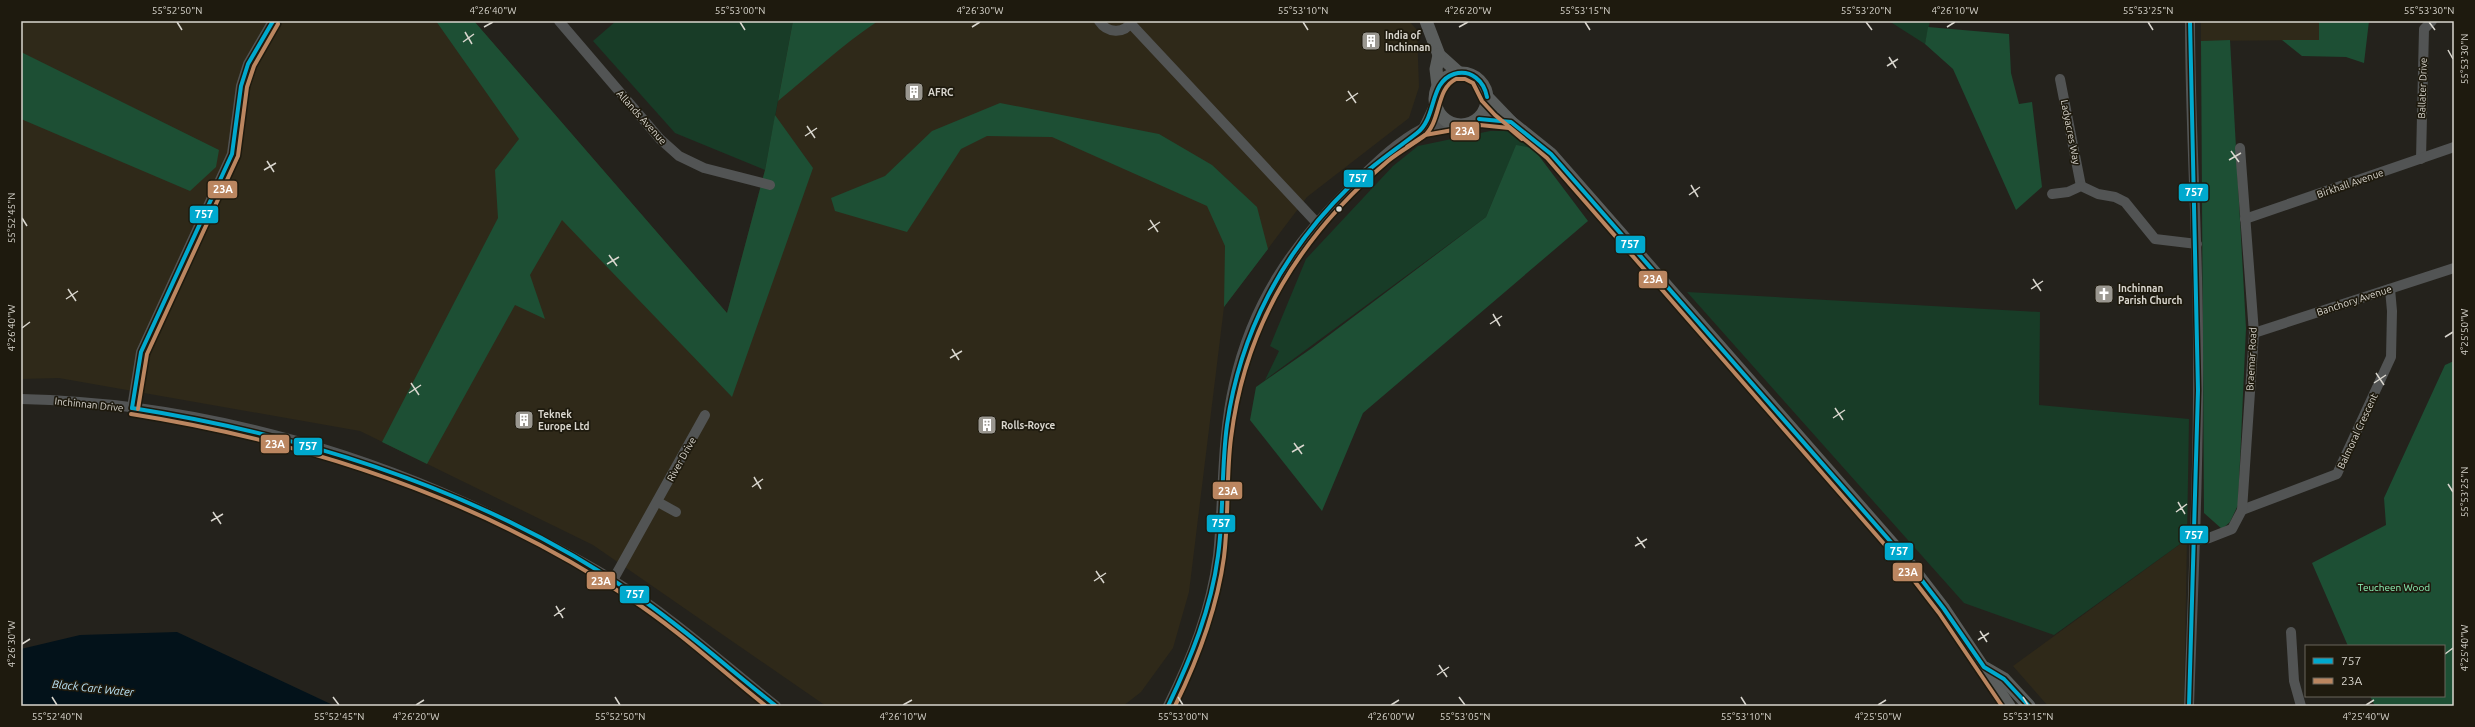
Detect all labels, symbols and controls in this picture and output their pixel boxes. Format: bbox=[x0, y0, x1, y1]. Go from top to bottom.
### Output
text: 55°52'50"N bbox=[152, 5, 202, 16]
text: 4°26'40"W bbox=[469, 5, 517, 16]
text: 55°53'00"N bbox=[715, 5, 765, 16]
text: 4°26'30"W bbox=[956, 5, 1004, 16]
text: 55°53'10"N bbox=[1278, 5, 1328, 16]
text: 4°26'20"W bbox=[1444, 5, 1492, 16]
text: 55°53'15"N bbox=[1560, 5, 1610, 16]
text: 55°53'20"N bbox=[1841, 5, 1891, 16]
text: 4°26'10"W bbox=[1931, 5, 1979, 16]
text: 55°53'25"N bbox=[2123, 5, 2173, 16]
text: 55°53'30"N bbox=[2404, 5, 2454, 16]
building icon: India of Inchinnan bbox=[1360, 30, 1382, 52]
place label: India of Inchinnan bbox=[1385, 30, 1431, 53]
text: 55°53'30"N bbox=[2459, 34, 2470, 84]
street label: Ballater Drive bbox=[2416, 57, 2429, 119]
building icon: AFRC bbox=[903, 81, 925, 103]
place label: AFRC bbox=[928, 87, 954, 98]
street label: Allands Avenue bbox=[615, 88, 669, 147]
street label: Ladyacres Way bbox=[2059, 99, 2082, 166]
line badge: 23A bbox=[1450, 121, 1480, 141]
text: 23A bbox=[1455, 125, 1475, 137]
street label: Birkhall Avenue bbox=[2315, 167, 2385, 200]
line badge: 757 bbox=[1343, 169, 1374, 188]
text: 757 bbox=[1349, 172, 1367, 184]
line badge: 23A bbox=[207, 180, 238, 199]
text: 23A bbox=[213, 183, 233, 195]
line badge: 757 bbox=[2178, 183, 2209, 202]
text: 757 bbox=[2185, 186, 2203, 198]
text: 55°52'45"N bbox=[6, 193, 17, 243]
unlabelled marker bbox=[1334, 204, 1344, 214]
line badge: 757 bbox=[189, 205, 219, 224]
text: 757 bbox=[195, 208, 213, 220]
line badge: 757 bbox=[1615, 235, 1646, 254]
text: 757 bbox=[1621, 238, 1639, 250]
line badge: 23A bbox=[1638, 270, 1668, 289]
text: 23A bbox=[1643, 273, 1663, 285]
church icon: Inchinnan Parish Church bbox=[2093, 283, 2115, 305]
place label: Inchinnan Parish Church bbox=[2118, 283, 2182, 306]
street label: Banchory Avenue bbox=[2315, 283, 2393, 318]
text: 4°26'40"W bbox=[6, 304, 17, 352]
text: 4°25'50"W bbox=[2459, 308, 2470, 356]
street label: Braemar Road bbox=[2244, 327, 2259, 391]
street label: Balmoral Crescent bbox=[2335, 392, 2380, 471]
street label: Inchinnan Drive bbox=[54, 395, 124, 414]
building icon: Teknek Europe Ltd bbox=[513, 409, 535, 431]
place label: Teknek Europe Ltd bbox=[538, 409, 590, 432]
building icon: Rolls-Royce bbox=[976, 414, 998, 436]
place label: Rolls-Royce bbox=[1001, 420, 1056, 431]
line badge: 23A bbox=[260, 434, 290, 454]
street label: River Drive bbox=[665, 435, 698, 483]
line badge: 757 bbox=[293, 437, 323, 456]
text: 23A bbox=[265, 438, 285, 450]
text: 757 bbox=[299, 440, 317, 452]
text: 55°53'25"N bbox=[2459, 467, 2470, 517]
line badge: 23A bbox=[1212, 481, 1243, 500]
text: 23A bbox=[1218, 485, 1238, 497]
line badge: 757 bbox=[1206, 514, 1236, 533]
text: 757 bbox=[1212, 517, 1230, 529]
line badge: 757 bbox=[2179, 525, 2209, 544]
text: 757 bbox=[2185, 529, 2203, 541]
line badge: 757 bbox=[1884, 542, 1914, 561]
text: 757 bbox=[1890, 545, 1908, 557]
line badge: 23A bbox=[1892, 562, 1923, 582]
text: 23A bbox=[1898, 566, 1918, 578]
line badge: 23A bbox=[586, 571, 616, 590]
text: 23A bbox=[591, 575, 611, 587]
park label: Teucheen Wood bbox=[2358, 582, 2430, 593]
line badge: 757 bbox=[619, 585, 650, 604]
text: 757 bbox=[626, 588, 644, 600]
text: 4°26'30"W bbox=[6, 620, 17, 668]
text: 4°25'40"W bbox=[2459, 624, 2470, 672]
legend bbox=[2305, 645, 2445, 697]
text: 757 bbox=[2341, 654, 2361, 667]
text: 23A bbox=[2341, 674, 2363, 687]
water label: Black Cart Water bbox=[51, 678, 135, 698]
text: 55°52'40"N bbox=[32, 711, 82, 722]
text: 55°52'45"N bbox=[314, 711, 364, 722]
text: 4°26'20"W bbox=[392, 711, 440, 722]
text: 55°52'50"N bbox=[595, 711, 645, 722]
text: 4°26'10"W bbox=[879, 711, 927, 722]
text: 55°53'00"N bbox=[1158, 711, 1208, 722]
text: 4°26'00"W bbox=[1367, 711, 1415, 722]
text: 55°53'05"N bbox=[1440, 711, 1490, 722]
text: 55°53'10"N bbox=[1721, 711, 1771, 722]
text: 4°25'50"W bbox=[1854, 711, 1902, 722]
text: 55°53'15"N bbox=[2003, 711, 2053, 722]
text: 4°25'40"W bbox=[2342, 711, 2390, 722]

